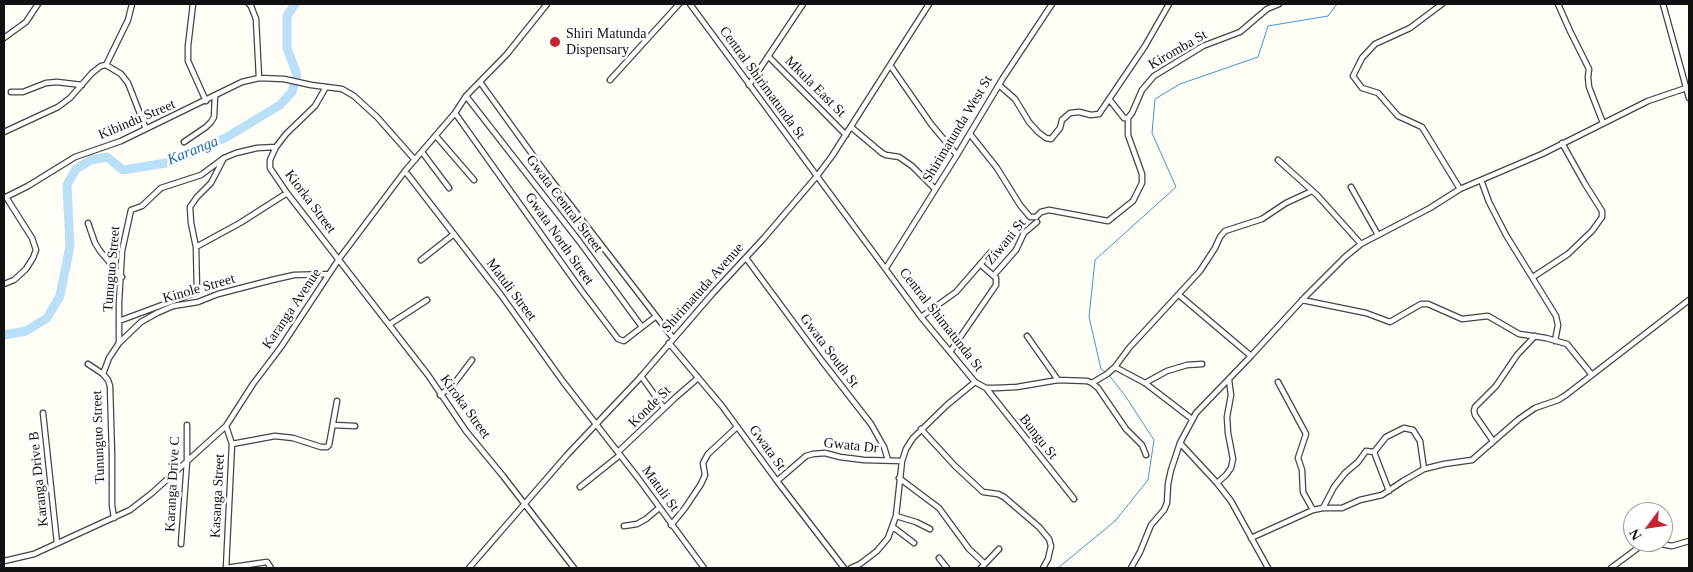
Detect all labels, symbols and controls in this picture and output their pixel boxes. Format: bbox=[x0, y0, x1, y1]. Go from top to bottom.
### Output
street label: Central Shirimatunda St bbox=[715, 23, 809, 143]
place label: Shiri Matunda Dispensary bbox=[566, 26, 646, 58]
street label: Kiromba St bbox=[1146, 26, 1210, 74]
marker: Shiri Matunda Dispensary bbox=[548, 35, 562, 49]
street label: Mkula East St bbox=[781, 53, 849, 121]
street label: Shirimatunda West St bbox=[919, 72, 997, 186]
street label: Kibindu Street bbox=[96, 96, 178, 144]
water label: Karanga bbox=[165, 133, 221, 169]
street label: Gwata Central Street bbox=[522, 152, 606, 256]
street label: Kiorka Street bbox=[281, 167, 339, 237]
street label: Gwata North Street bbox=[521, 190, 597, 288]
street label: Ziwani St bbox=[982, 215, 1030, 269]
street label: Tunuguo Street bbox=[100, 225, 124, 313]
street label: Shirimatuda Avenue bbox=[658, 240, 748, 336]
street label: Matuli Street bbox=[482, 256, 540, 324]
street label: Central Shimatunda St bbox=[895, 265, 987, 375]
street label: Karanga Avenue bbox=[259, 266, 325, 352]
street label: Kinole Street bbox=[161, 271, 237, 307]
street label: Gwata South St bbox=[796, 311, 862, 391]
street label: Kiroka Street bbox=[436, 372, 494, 442]
street label: Konde St bbox=[625, 383, 675, 431]
street label: Tununguo Street bbox=[89, 390, 109, 484]
street label: Bungu St bbox=[1015, 411, 1061, 463]
street label: Gwata St bbox=[745, 422, 789, 474]
street label: Karanga Drive B bbox=[26, 431, 52, 527]
street label: Gwata Dr bbox=[823, 435, 879, 457]
street label: Karanga Drive C bbox=[162, 436, 184, 532]
street label: Kasanga Street bbox=[207, 453, 229, 539]
street label: Matuli St bbox=[638, 463, 682, 515]
north arrow bbox=[1623, 502, 1673, 552]
text: N bbox=[1627, 526, 1645, 543]

